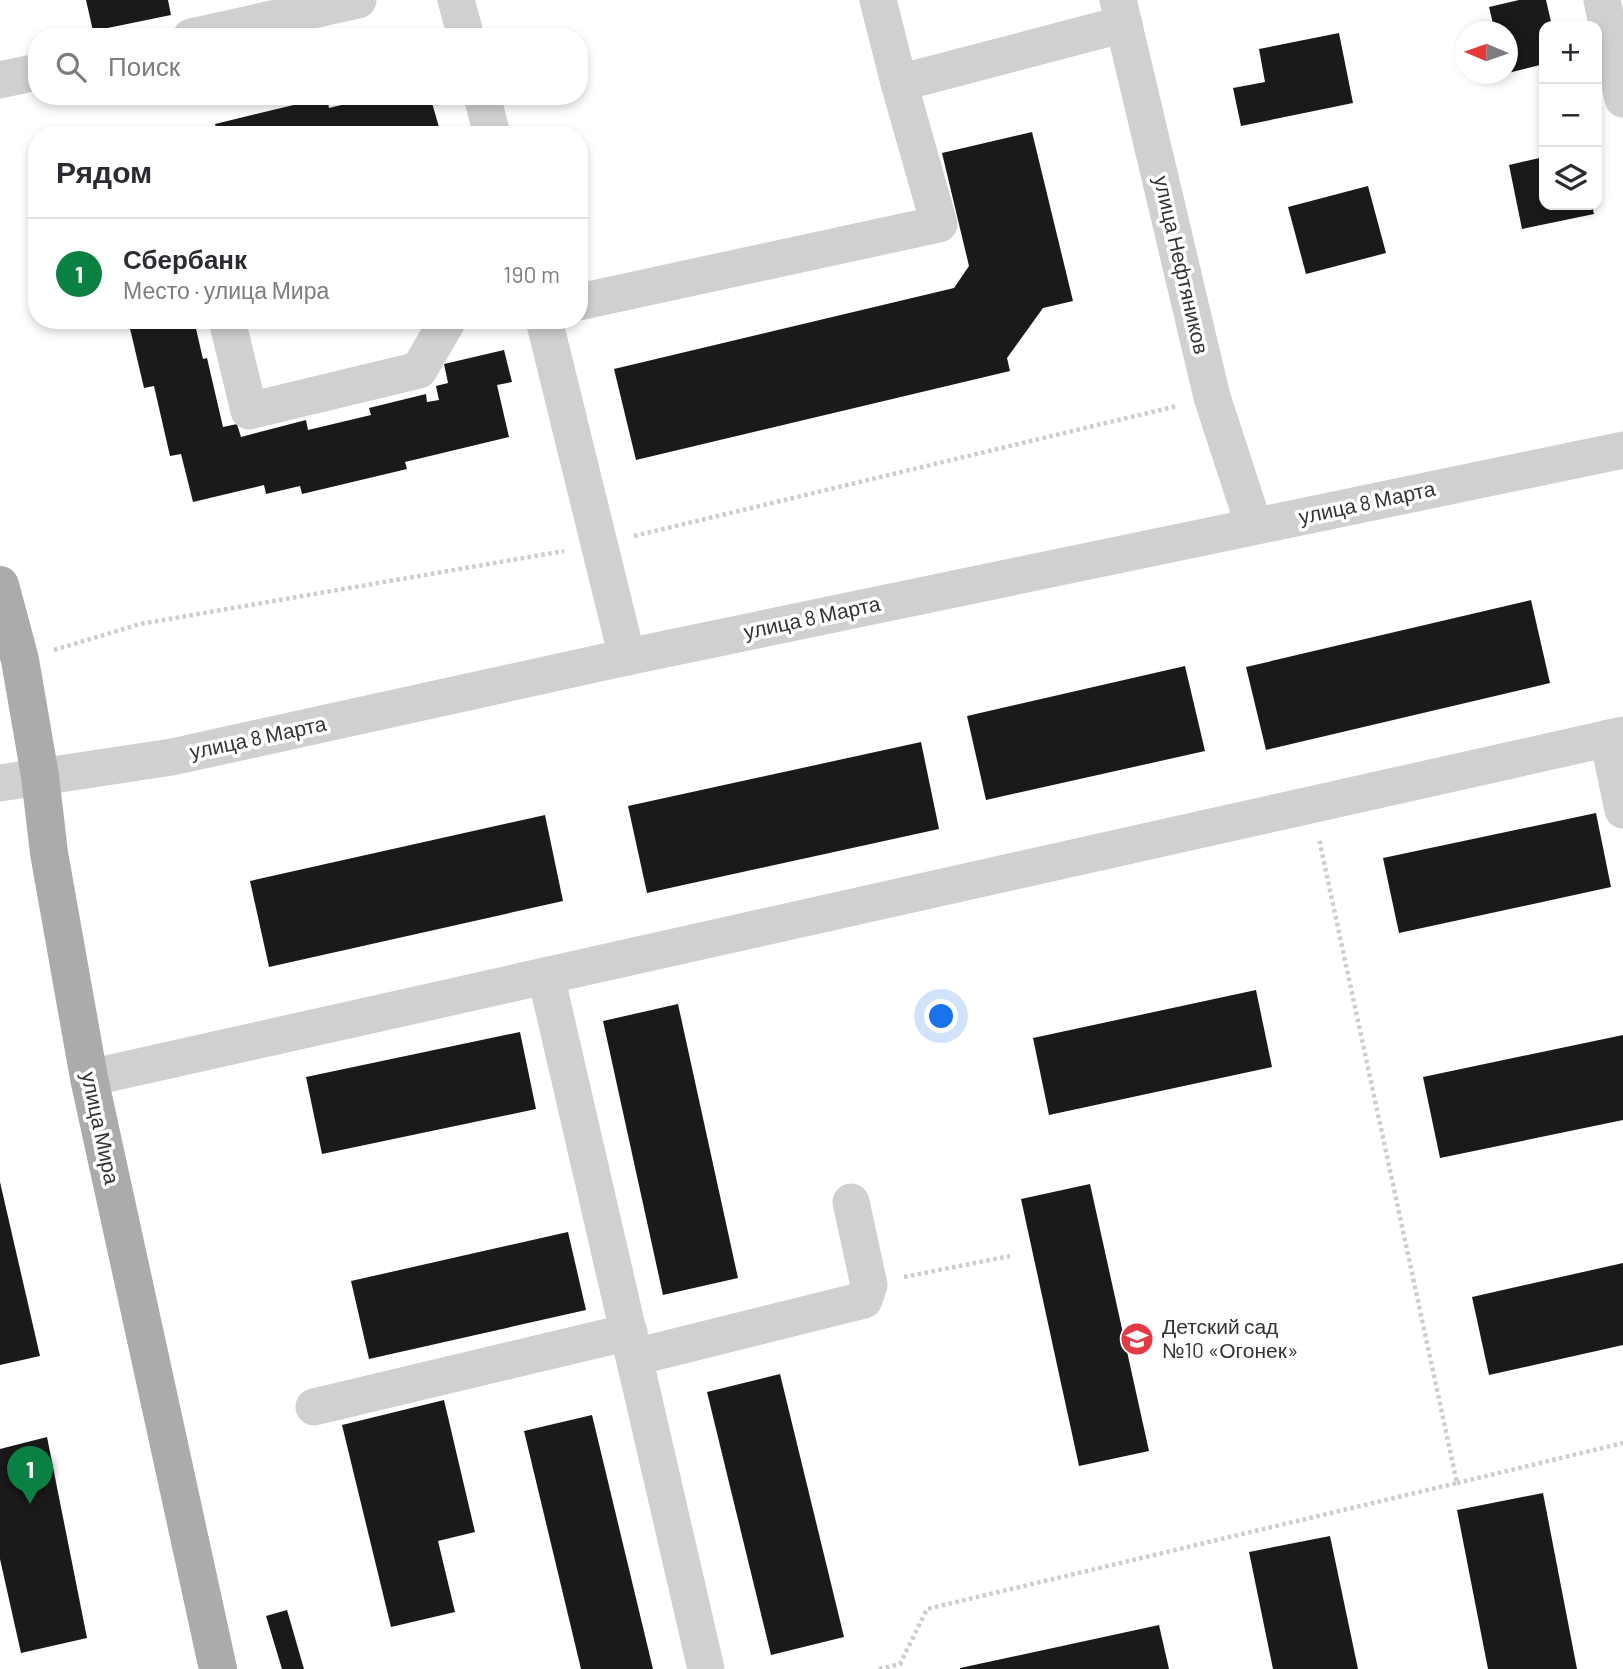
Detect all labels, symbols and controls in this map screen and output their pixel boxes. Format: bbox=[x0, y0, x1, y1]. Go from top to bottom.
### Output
north arrow bbox=[1455, 21, 1518, 84]
map controls bbox=[1539, 21, 1602, 210]
button: + bbox=[1539, 21, 1602, 84]
search box bbox=[28, 28, 588, 105]
icon: search bbox=[52, 48, 90, 86]
text: Поиск bbox=[108, 50, 180, 81]
button: − bbox=[1539, 84, 1602, 147]
button: layers bbox=[1539, 147, 1602, 210]
text: Рядом bbox=[56, 153, 152, 189]
street label: улица Нефтяников bbox=[1150, 173, 1215, 356]
text: Сбербанк bbox=[123, 243, 247, 274]
text: 1 bbox=[75, 260, 83, 288]
text: 190 m bbox=[503, 260, 560, 288]
text: Место · улица Мира bbox=[123, 276, 329, 304]
street label: улица 8 Марта bbox=[1296, 475, 1437, 528]
street label: улица 8 Марта bbox=[741, 590, 882, 643]
street label: улица 8 Марта bbox=[187, 710, 328, 763]
your location bbox=[924, 999, 958, 1033]
street label: улица Мира bbox=[77, 1069, 126, 1187]
place label: Детский сад №10 «Огонек» bbox=[1162, 1313, 1298, 1362]
school or university icon: Детский сад №10 «Огонек» bbox=[1118, 1320, 1156, 1358]
pin: 1 bbox=[7, 1446, 53, 1504]

